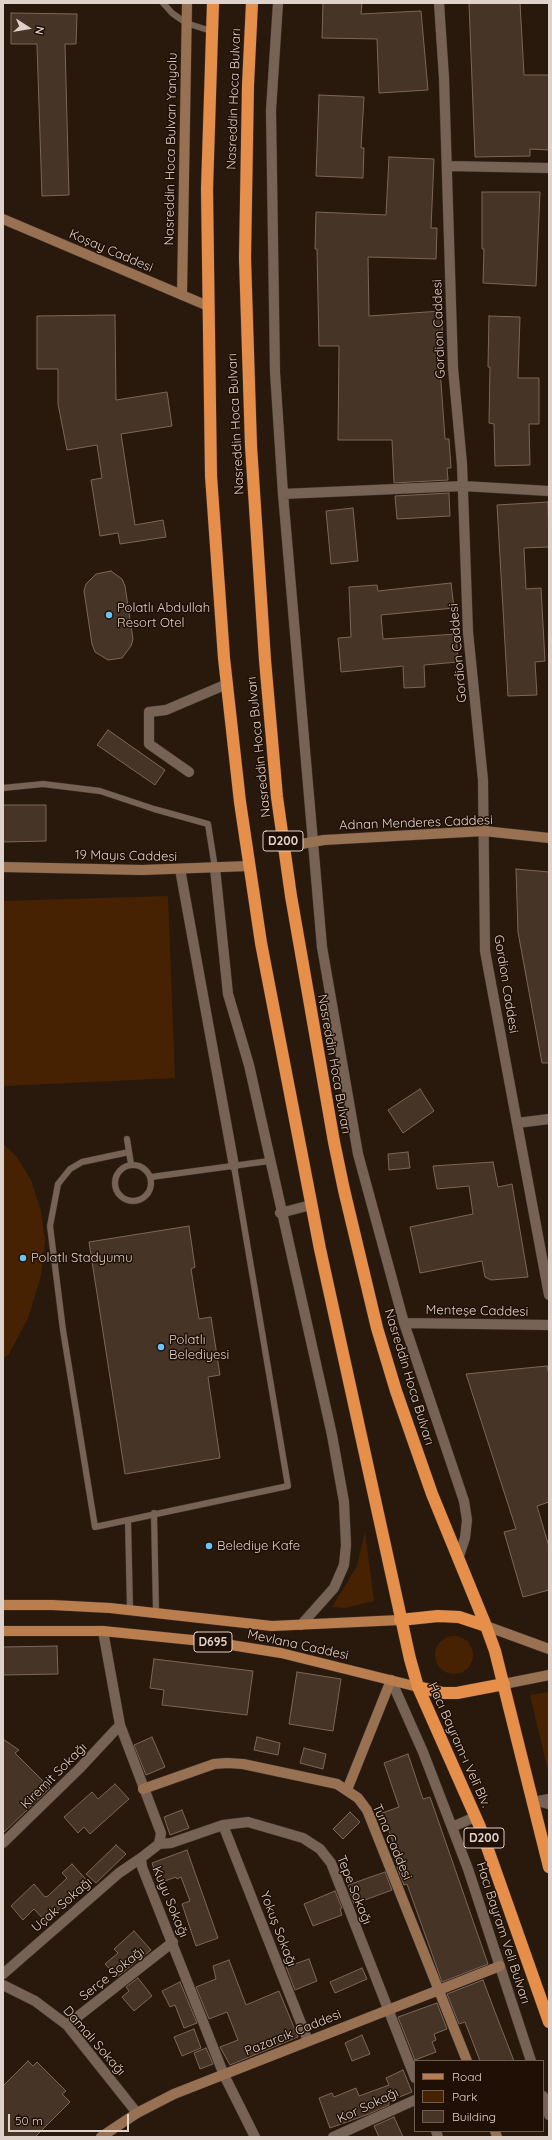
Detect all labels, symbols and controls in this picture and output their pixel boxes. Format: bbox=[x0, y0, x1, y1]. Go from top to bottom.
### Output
north arrow bbox=[8, 8, 48, 48]
text: N bbox=[32, 25, 47, 36]
street label: Nasreddin Hoca Bulvarı bbox=[224, 28, 244, 170]
street label: Nasreddin Hoca Bulvarı Yanyolu bbox=[162, 53, 180, 245]
street label: Koşay Caddesi bbox=[67, 226, 155, 276]
street label: Gordion Caddesi bbox=[429, 279, 449, 379]
street label: Nasreddin Hoca Bulvarı bbox=[225, 353, 247, 495]
place label: Polatlı Abdullah Resort Otel bbox=[117, 600, 210, 631]
street label: Gordion Caddesi bbox=[446, 603, 470, 703]
marker: Polatlı Abdullah Resort Otel bbox=[104, 610, 114, 620]
street label: Nasreddin Hoca Bulvarı bbox=[244, 676, 274, 818]
street label: Adnan Menderes Caddesi bbox=[339, 813, 493, 833]
road number: D200 bbox=[263, 831, 303, 851]
street label: 19 Mayıs Caddesi bbox=[75, 847, 177, 865]
street label: Gordion Caddesi bbox=[491, 934, 521, 1034]
street label: Nasreddin Hoca Bulvarı bbox=[314, 993, 354, 1135]
place label: Polatlı Stadyumu bbox=[31, 1250, 133, 1266]
marker: Polatlı Stadyumu bbox=[18, 1253, 28, 1263]
street label: Menteşe Caddesi bbox=[426, 1302, 528, 1320]
street label: Nasreddin Hoca Bulvarı bbox=[381, 1307, 437, 1447]
place label: Polatlı Belediyesi bbox=[169, 1332, 229, 1363]
marker: Polatlı Belediyesi bbox=[156, 1342, 166, 1352]
place label: Belediye Kafe bbox=[217, 1538, 300, 1554]
marker: Belediye Kafe bbox=[204, 1541, 214, 1551]
street label: Mevlana Caddesi bbox=[246, 1627, 350, 1663]
road number: D695 bbox=[194, 1632, 232, 1652]
street label: Hacı Bayram-ı Velî Blv. bbox=[424, 1680, 494, 1810]
street label: Kiremit Sokağı bbox=[18, 1740, 90, 1812]
street label: Tuna Caddesi bbox=[369, 1802, 415, 1882]
road number: D200 bbox=[464, 1828, 504, 1848]
street label: Tepe Sokağı bbox=[333, 1853, 375, 1927]
street label: Hacı Bayram Veli Bulvarı bbox=[473, 1860, 533, 2006]
street label: Kuyu Sokağı bbox=[149, 1864, 191, 1940]
street label: Uçak Sokağı bbox=[28, 1874, 96, 1936]
street label: Yokuş Sokağı bbox=[256, 1889, 300, 1969]
street label: Serçe Sokağı bbox=[76, 1944, 148, 2004]
street label: Damalı Sokağı bbox=[60, 2003, 128, 2079]
street label: Pazarcık Caddesi bbox=[242, 2007, 344, 2059]
legend bbox=[414, 2060, 544, 2132]
text: Road bbox=[452, 2069, 482, 2084]
street label: Kor Sokağı bbox=[335, 2085, 401, 2127]
text: Park bbox=[452, 2089, 477, 2104]
scale bar bbox=[10, 2106, 131, 2132]
text: Building bbox=[452, 2109, 496, 2124]
text: 50 m bbox=[15, 2113, 43, 2128]

